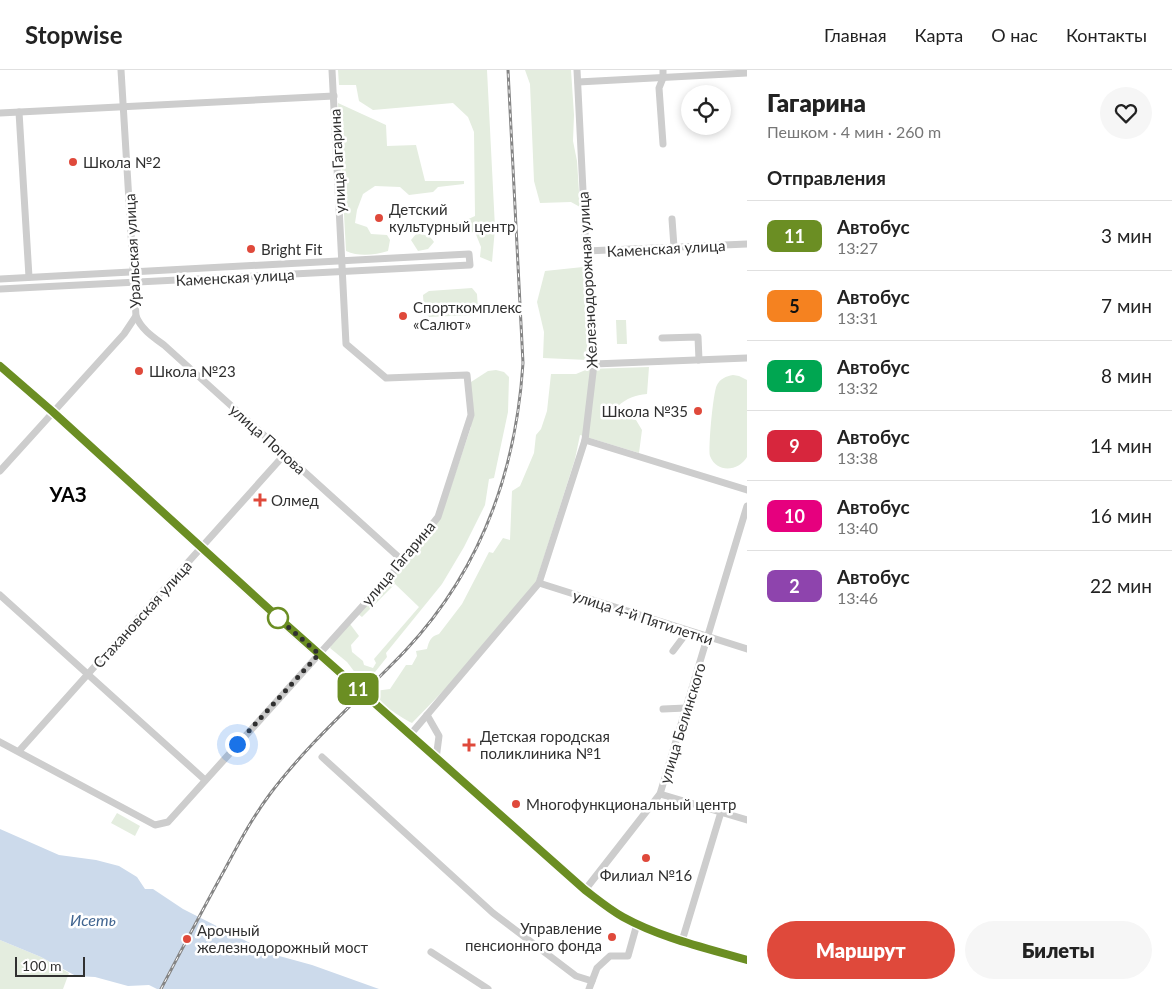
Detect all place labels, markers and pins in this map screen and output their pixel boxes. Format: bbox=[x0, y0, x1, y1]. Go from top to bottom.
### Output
place label: Школа №2 bbox=[83, 153, 161, 171]
marker: Школа №2 bbox=[67, 156, 79, 168]
place label: Детский культурный центр bbox=[389, 200, 515, 235]
marker: Детский культурный центр bbox=[373, 212, 385, 224]
place label: Bright Fit bbox=[261, 240, 323, 258]
marker: Bright Fit bbox=[245, 243, 257, 255]
place label: Спорткомплекс «Салют» bbox=[413, 298, 522, 333]
marker: Спорткомплекс «Салют» bbox=[397, 310, 409, 322]
place label: Школа №23 bbox=[149, 362, 236, 380]
marker: Школа №23 bbox=[133, 365, 145, 377]
place label: Школа №35 bbox=[601, 402, 688, 420]
marker: Школа №35 bbox=[692, 405, 704, 417]
place label: Олмед bbox=[271, 491, 319, 509]
marker: Олмед bbox=[253, 493, 267, 507]
unlabelled marker bbox=[267, 607, 289, 629]
place label: Детская городская поликлиника №1 bbox=[480, 727, 610, 762]
marker: Детская городская поликлиника №1 bbox=[462, 738, 476, 752]
place label: Многофункциональный центр bbox=[526, 795, 736, 813]
marker: Многофункциональный центр bbox=[510, 798, 522, 810]
marker: Филиал №16 bbox=[640, 852, 652, 864]
place label: Филиал №16 bbox=[600, 866, 693, 884]
place label: Управление пенсионного фонда bbox=[465, 919, 602, 954]
place label: Арочный железнодорожный мост bbox=[197, 921, 369, 956]
marker: Управление пенсионного фонда bbox=[606, 931, 618, 943]
marker: Арочный железнодорожный мост bbox=[181, 933, 193, 945]

